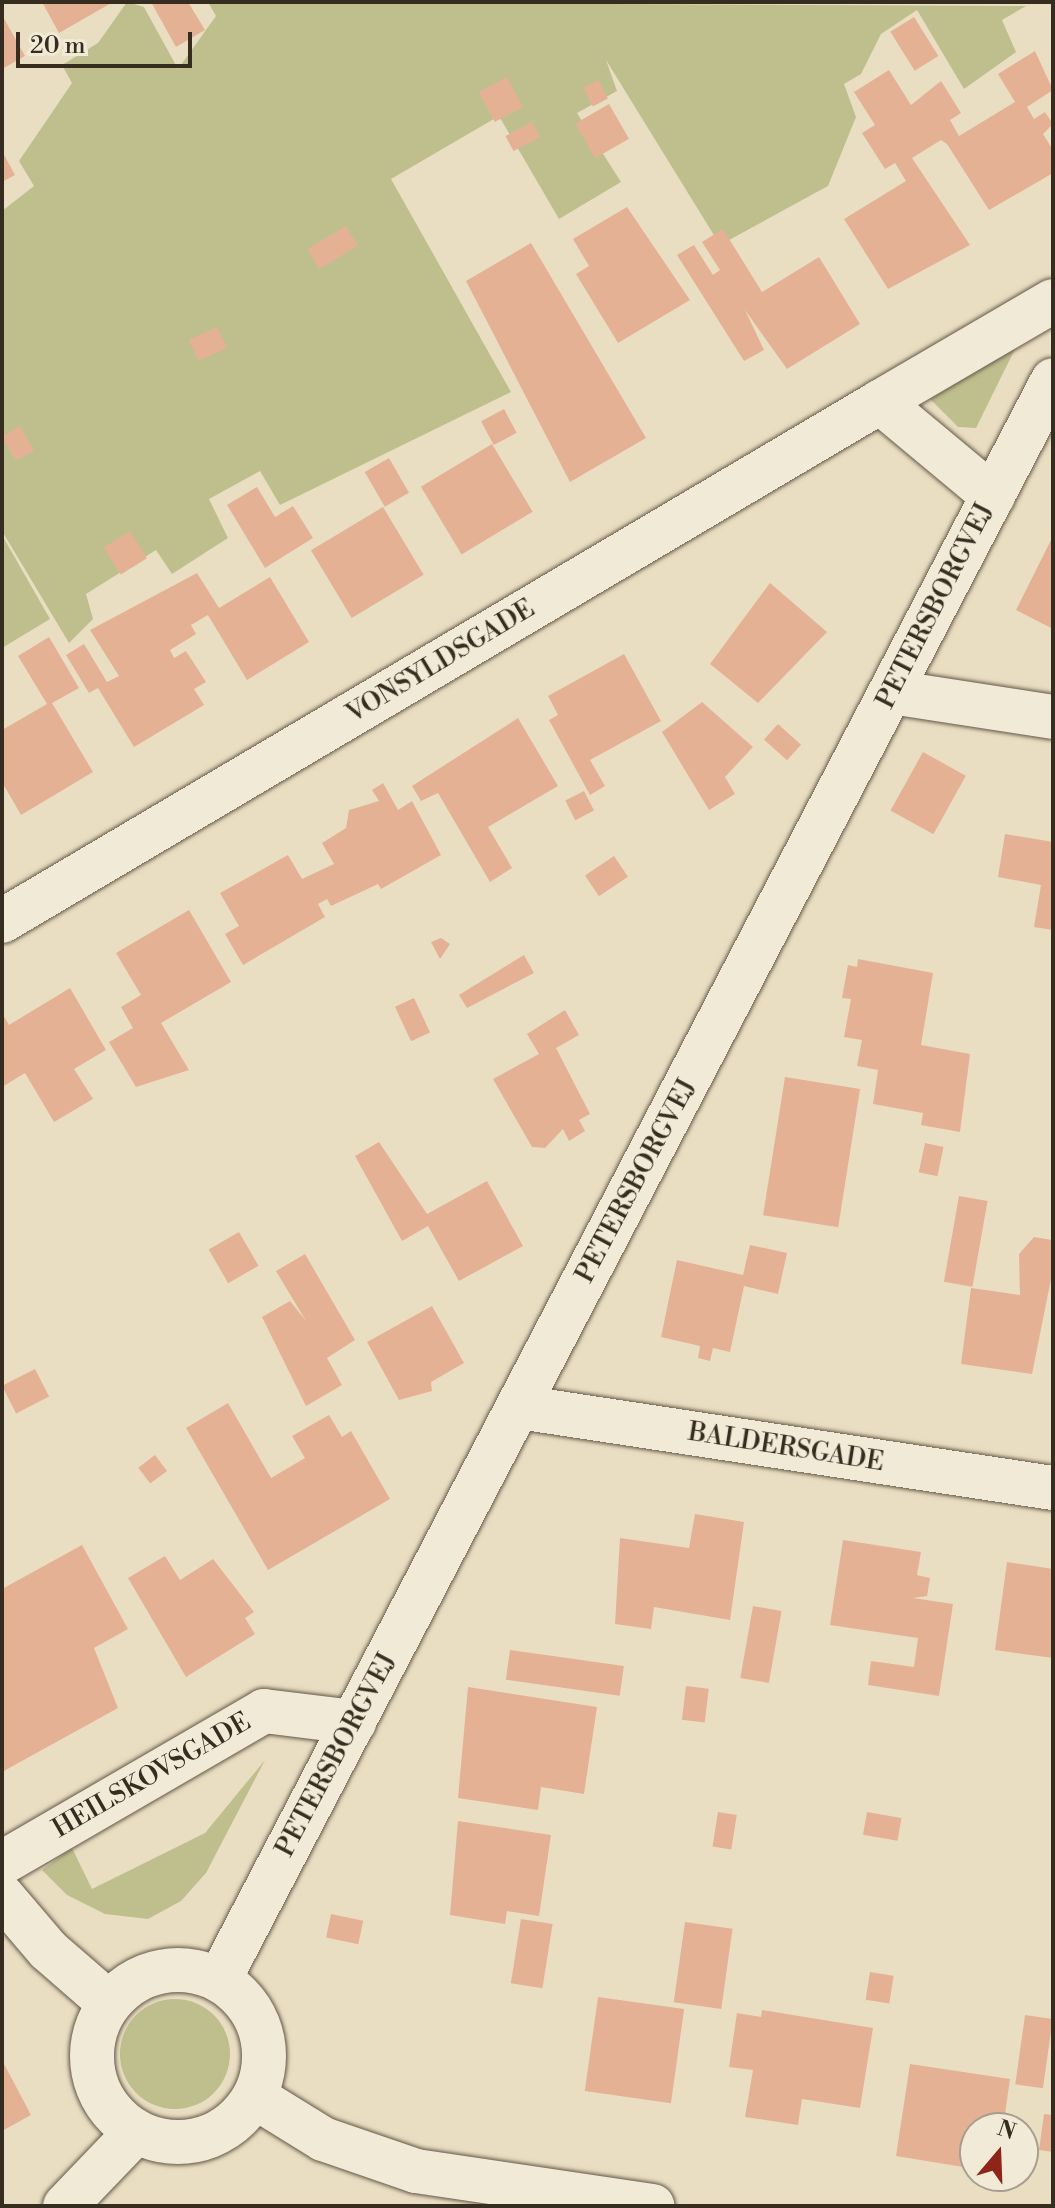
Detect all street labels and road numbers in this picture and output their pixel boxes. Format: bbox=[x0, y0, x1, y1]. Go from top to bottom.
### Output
street label: PETERSBORGVEJ bbox=[871, 498, 1001, 714]
street label: VONSYLDSGADE bbox=[341, 594, 541, 730]
street label: PETERSBORGVEJ bbox=[570, 1074, 704, 1288]
street label: BALDERSGADE bbox=[686, 1417, 886, 1479]
street label: PETERSBORGVEJ bbox=[270, 1648, 404, 1862]
street label: HEILSKOVSGADE bbox=[47, 1707, 257, 1845]

